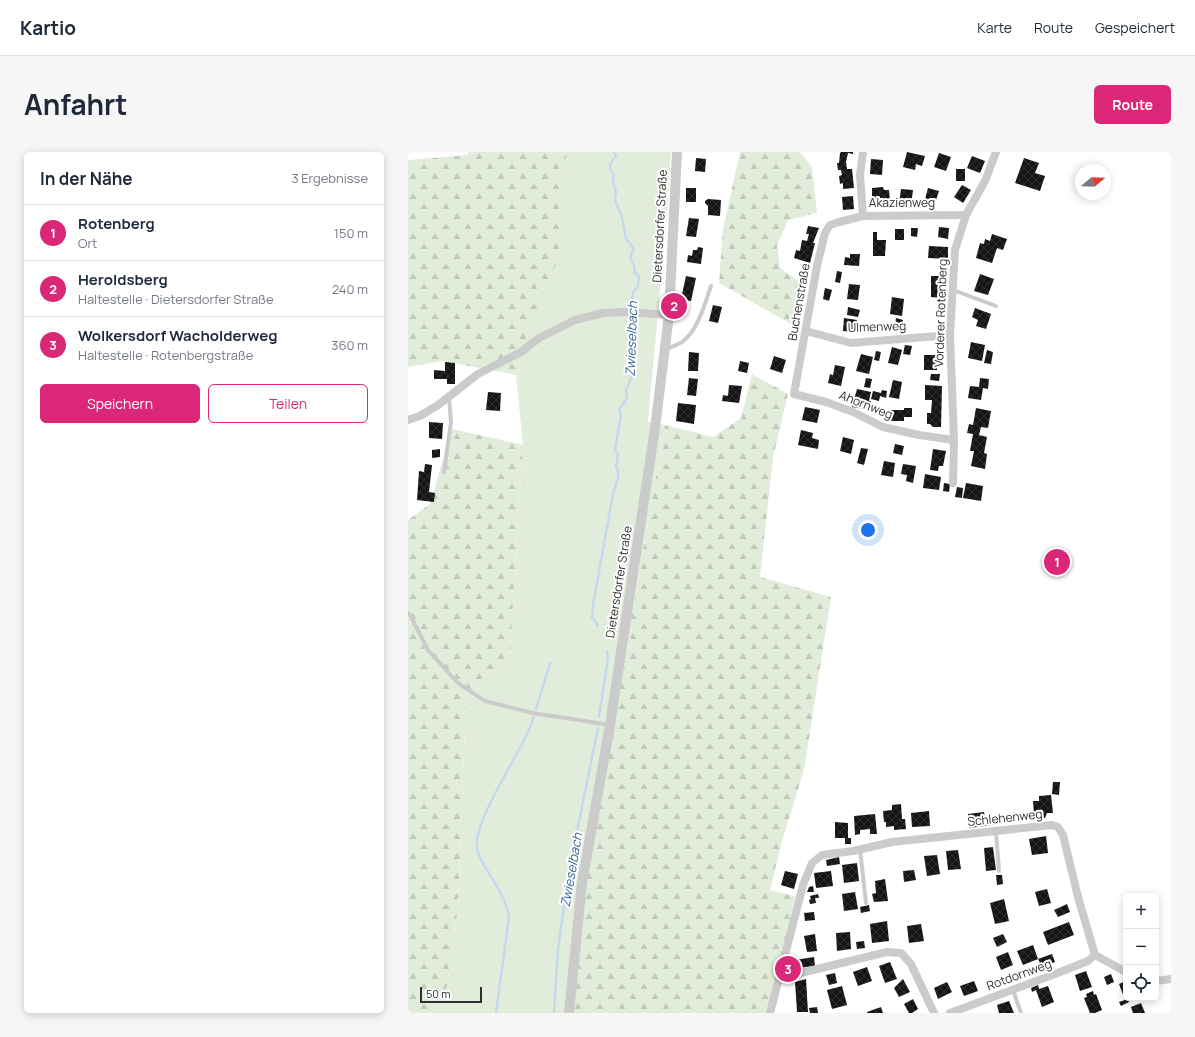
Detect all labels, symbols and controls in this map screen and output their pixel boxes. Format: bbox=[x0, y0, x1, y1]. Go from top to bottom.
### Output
text: Kartio bbox=[20, 15, 76, 41]
text: Karte bbox=[977, 18, 1012, 37]
text: Route bbox=[1034, 18, 1073, 37]
text: Gespeichert bbox=[1095, 18, 1175, 37]
text: Anfahrt bbox=[24, 85, 127, 123]
button: Route bbox=[1094, 85, 1171, 124]
north arrow bbox=[1075, 164, 1111, 200]
text: In der Nähe bbox=[40, 167, 133, 190]
text: 3 Ergebnisse bbox=[291, 169, 368, 187]
street label: Dietersdorfer Straße bbox=[648, 169, 671, 283]
street label: Akazienweg bbox=[869, 194, 935, 211]
text: Rotenberg bbox=[78, 213, 155, 234]
text: 1 bbox=[50, 224, 56, 242]
text: 150 m bbox=[334, 224, 368, 242]
text: Ort bbox=[78, 234, 97, 252]
street label: Vorderer Rotenberg bbox=[930, 259, 951, 367]
street label: Buchenstraße bbox=[783, 262, 814, 342]
text: Heroldsberg bbox=[78, 269, 168, 290]
text: 2 bbox=[49, 280, 57, 298]
text: 240 m bbox=[332, 280, 368, 298]
text: Haltestelle · Dietersdorfer Straße bbox=[78, 290, 274, 308]
pin: 2 bbox=[661, 291, 687, 321]
water label: Zwieselbach bbox=[621, 300, 641, 377]
street label: Ulmenweg bbox=[847, 317, 906, 336]
text: Wolkersdorf Wacholderweg bbox=[78, 325, 278, 346]
text: 3 bbox=[49, 336, 57, 354]
text: 360 m bbox=[331, 336, 368, 354]
text: Haltestelle · Rotenbergstraße bbox=[78, 346, 253, 364]
button: Speichern bbox=[40, 384, 200, 423]
button: Teilen bbox=[208, 384, 368, 423]
street label: Ahornweg bbox=[837, 386, 896, 423]
your location bbox=[858, 520, 878, 540]
street label: Dietersdorfer Straße bbox=[601, 525, 636, 639]
pin: 1 bbox=[1044, 547, 1070, 577]
street label: Schlehenweg bbox=[967, 805, 1043, 830]
water label: Zwieselbach bbox=[556, 830, 587, 909]
map controls bbox=[1123, 893, 1159, 1001]
button: + bbox=[1123, 893, 1159, 929]
button: − bbox=[1123, 929, 1159, 965]
pin: 3 bbox=[775, 954, 801, 984]
street label: Rotdornweg bbox=[984, 955, 1054, 994]
button: locate bbox=[1123, 965, 1159, 1001]
scale bar bbox=[420, 985, 482, 1004]
text: 50 m bbox=[426, 986, 451, 1001]

